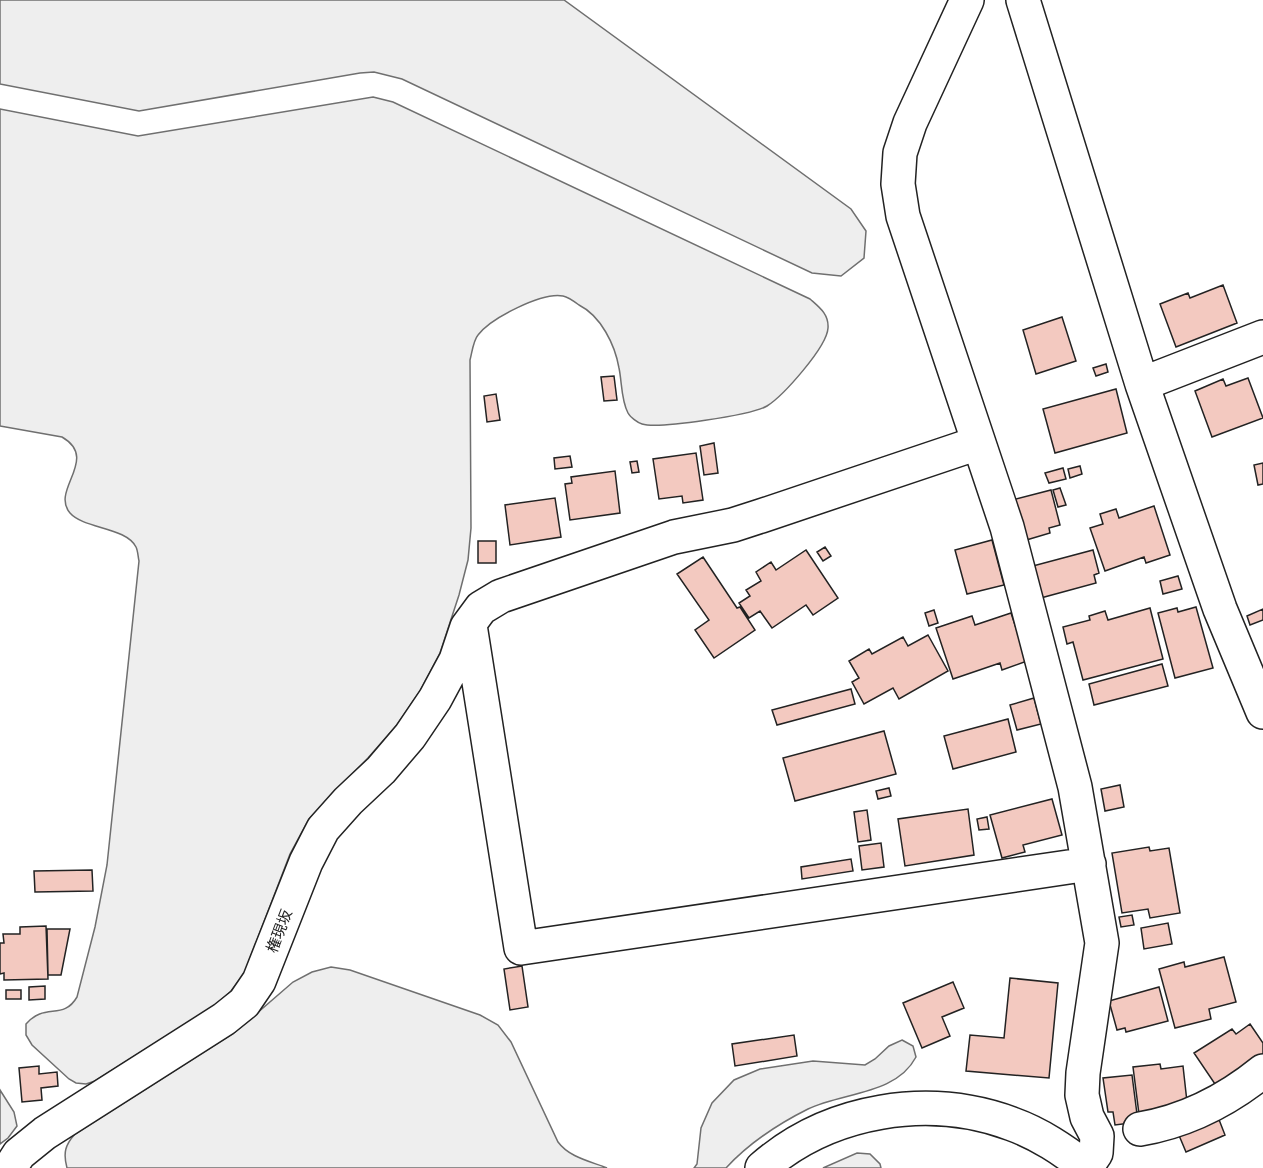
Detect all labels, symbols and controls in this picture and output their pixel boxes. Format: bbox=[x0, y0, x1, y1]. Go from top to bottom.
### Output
street label: 権現坂 bbox=[262, 907, 296, 955]

